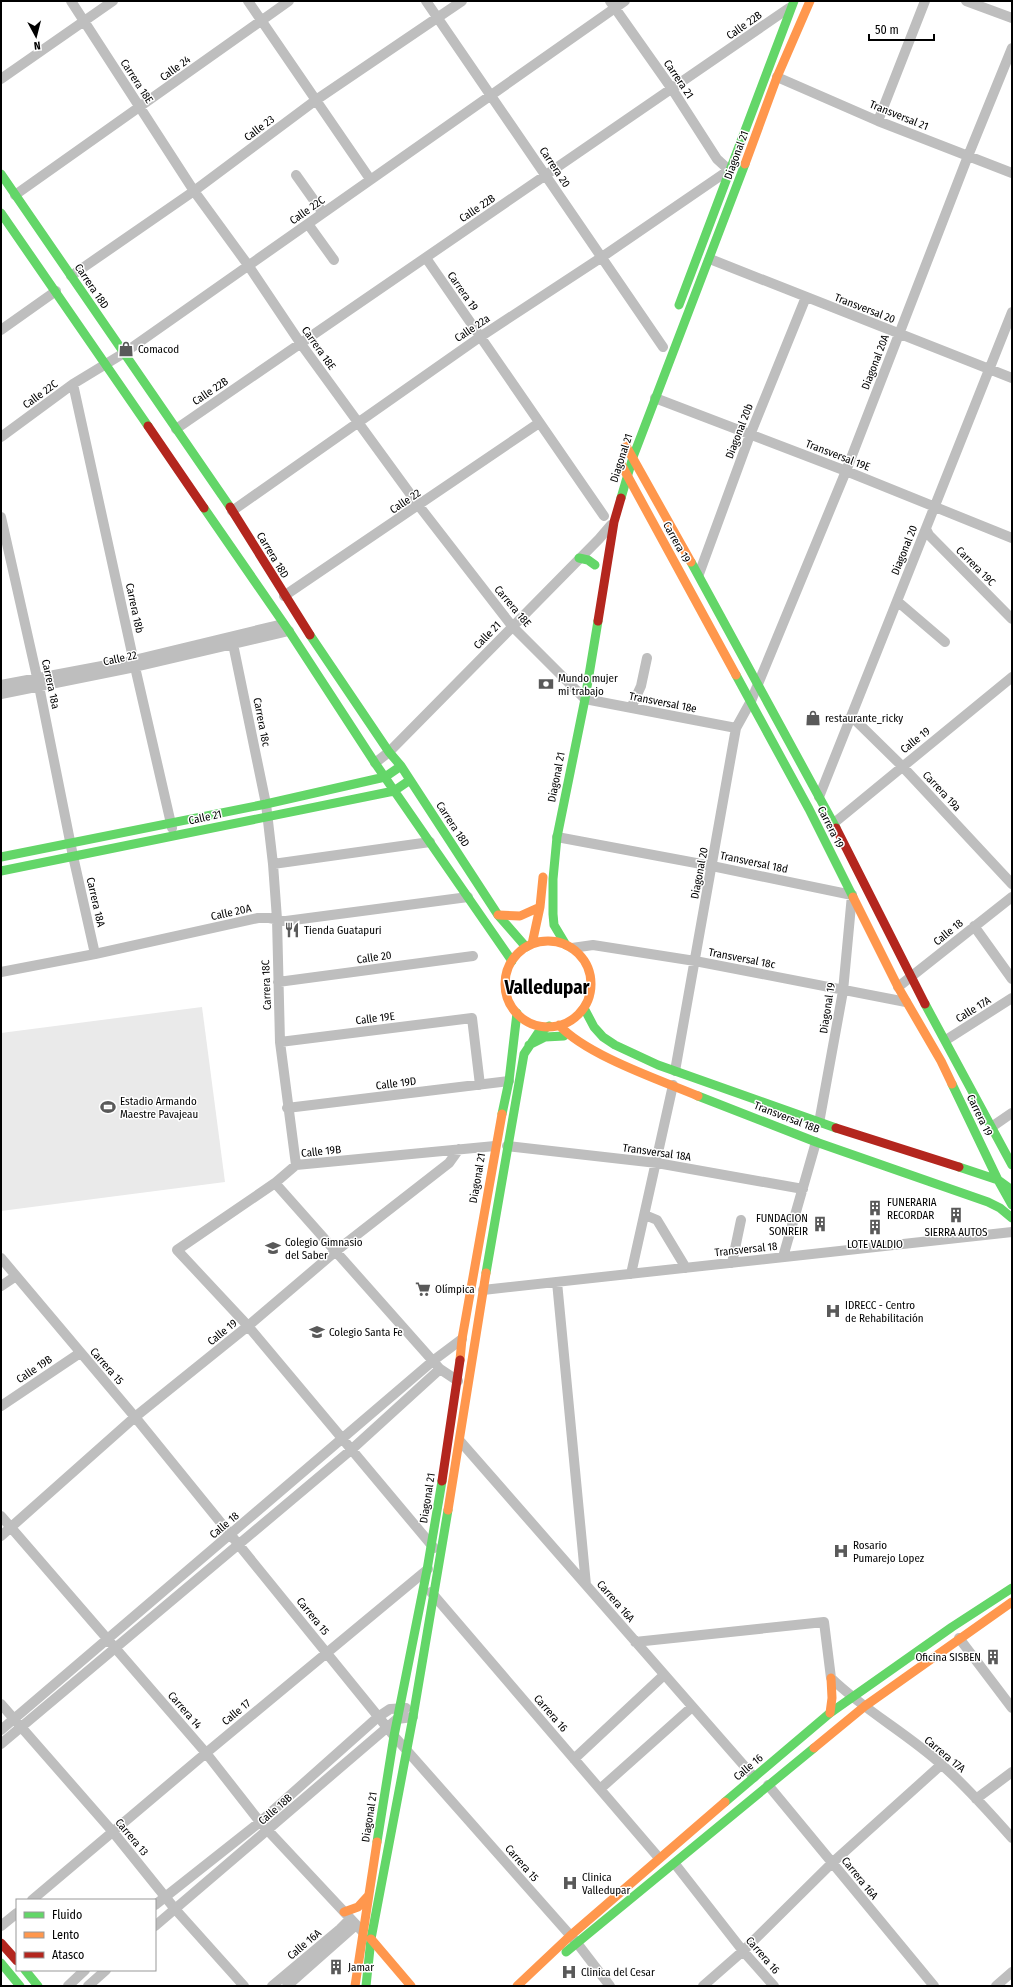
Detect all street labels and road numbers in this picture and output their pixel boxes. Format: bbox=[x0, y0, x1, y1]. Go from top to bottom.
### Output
street label: Calle 22B bbox=[724, 9, 765, 42]
street label: Calle 24 bbox=[158, 53, 194, 84]
street label: Carrera 18E bbox=[117, 57, 156, 106]
street label: Carrera 21 bbox=[661, 57, 696, 101]
street label: Transversal 21 bbox=[868, 98, 930, 133]
street label: Calle 23 bbox=[242, 113, 277, 144]
street label: Diagonal 21 bbox=[722, 129, 751, 181]
street label: Carrera 20 bbox=[536, 145, 573, 190]
street label: Calle 22B bbox=[457, 192, 498, 225]
street label: Calle 22C bbox=[287, 193, 328, 227]
street label: Carrera 18D bbox=[72, 261, 111, 311]
street label: Carrera 19 bbox=[444, 269, 481, 313]
street label: Transversal 20 bbox=[833, 291, 897, 326]
street label: Calle 22a bbox=[452, 312, 492, 345]
street label: Carrera 18E bbox=[299, 324, 338, 373]
street label: Diagonal 20A bbox=[859, 333, 892, 392]
street label: Calle 22B bbox=[190, 375, 231, 408]
street label: Calle 22C bbox=[20, 377, 61, 411]
street label: Diagonal 20b bbox=[723, 402, 756, 461]
street label: Diagonal 21 bbox=[607, 432, 635, 484]
street label: Transversal 19E bbox=[804, 437, 872, 474]
street label: Calle 22 bbox=[387, 486, 423, 516]
street label: Carrera 19 bbox=[660, 520, 693, 565]
street label: Diagonal 20 bbox=[889, 523, 920, 577]
street label: Carrera 18D bbox=[254, 530, 291, 581]
street label: Carrera 19C bbox=[953, 544, 998, 589]
street label: Carrera 18b bbox=[123, 582, 146, 634]
street label: Carrera 18E bbox=[492, 583, 534, 630]
street label: Calle 21 bbox=[471, 619, 504, 652]
street label: Calle 22 bbox=[102, 649, 138, 668]
street label: Carrera 18a bbox=[39, 658, 62, 710]
street label: Transversal 18e bbox=[628, 690, 698, 715]
street label: Carrera 18c bbox=[250, 696, 273, 748]
street label: Calle 19 bbox=[898, 725, 933, 756]
street label: Diagonal 21 bbox=[545, 751, 568, 803]
street label: Carrera 19a bbox=[920, 769, 963, 814]
street label: Carrera 18D bbox=[433, 799, 472, 849]
street label: Carrera 19 bbox=[815, 804, 847, 850]
street label: Calle 21 bbox=[187, 808, 223, 827]
street label: Diagonal 20 bbox=[688, 846, 711, 900]
street label: Transversal 18d bbox=[719, 849, 789, 876]
street label: Carrera 18A bbox=[83, 876, 108, 928]
street label: Calle 20A bbox=[210, 902, 253, 923]
street label: Calle 18 bbox=[931, 916, 966, 948]
street label: Transversal 18c bbox=[707, 946, 777, 971]
street label: Calle 20 bbox=[356, 949, 393, 966]
street label: Carrera 18C bbox=[259, 959, 274, 1010]
street label: Diagonal 19 bbox=[817, 982, 838, 1034]
street label: Calle 17A bbox=[953, 994, 993, 1025]
street label: Calle 19E bbox=[355, 1010, 395, 1027]
street label: Calle 19D bbox=[375, 1075, 417, 1092]
street label: Carrera 19 bbox=[964, 1092, 995, 1138]
street label: Transversal 18B bbox=[752, 1099, 821, 1136]
street label: Transversal 18A bbox=[622, 1141, 692, 1164]
street label: Calle 19B bbox=[300, 1143, 342, 1160]
street label: Diagonal 21 bbox=[467, 1152, 488, 1204]
street label: Transversal 18 bbox=[714, 1240, 779, 1259]
street label: Calle 19 bbox=[205, 1317, 240, 1348]
street label: Carrera 15 bbox=[87, 1345, 126, 1387]
street label: Calle 19B bbox=[14, 1353, 55, 1386]
street label: Diagonal 21 bbox=[417, 1472, 438, 1524]
street label: Calle 18 bbox=[207, 1509, 242, 1541]
street label: Carrera 16A bbox=[594, 1578, 637, 1625]
street label: Carrera 15 bbox=[294, 1595, 332, 1638]
street label: Carrera 14 bbox=[165, 1689, 205, 1732]
street label: Carrera 16 bbox=[531, 1692, 571, 1735]
street label: Calle 17 bbox=[219, 1696, 254, 1728]
street label: Carrera 17A bbox=[922, 1734, 968, 1775]
street label: Calle 16 bbox=[731, 1751, 766, 1783]
street label: Calle 18B bbox=[256, 1791, 295, 1828]
street label: Diagonal 21 bbox=[359, 1791, 380, 1843]
street label: Carrera 13 bbox=[112, 1816, 151, 1859]
street label: Carrera 15 bbox=[502, 1842, 541, 1884]
street label: Carrera 16A bbox=[839, 1855, 881, 1902]
street label: Calle 16A bbox=[285, 1926, 324, 1962]
street label: Carrera 16 bbox=[743, 1934, 783, 1977]

